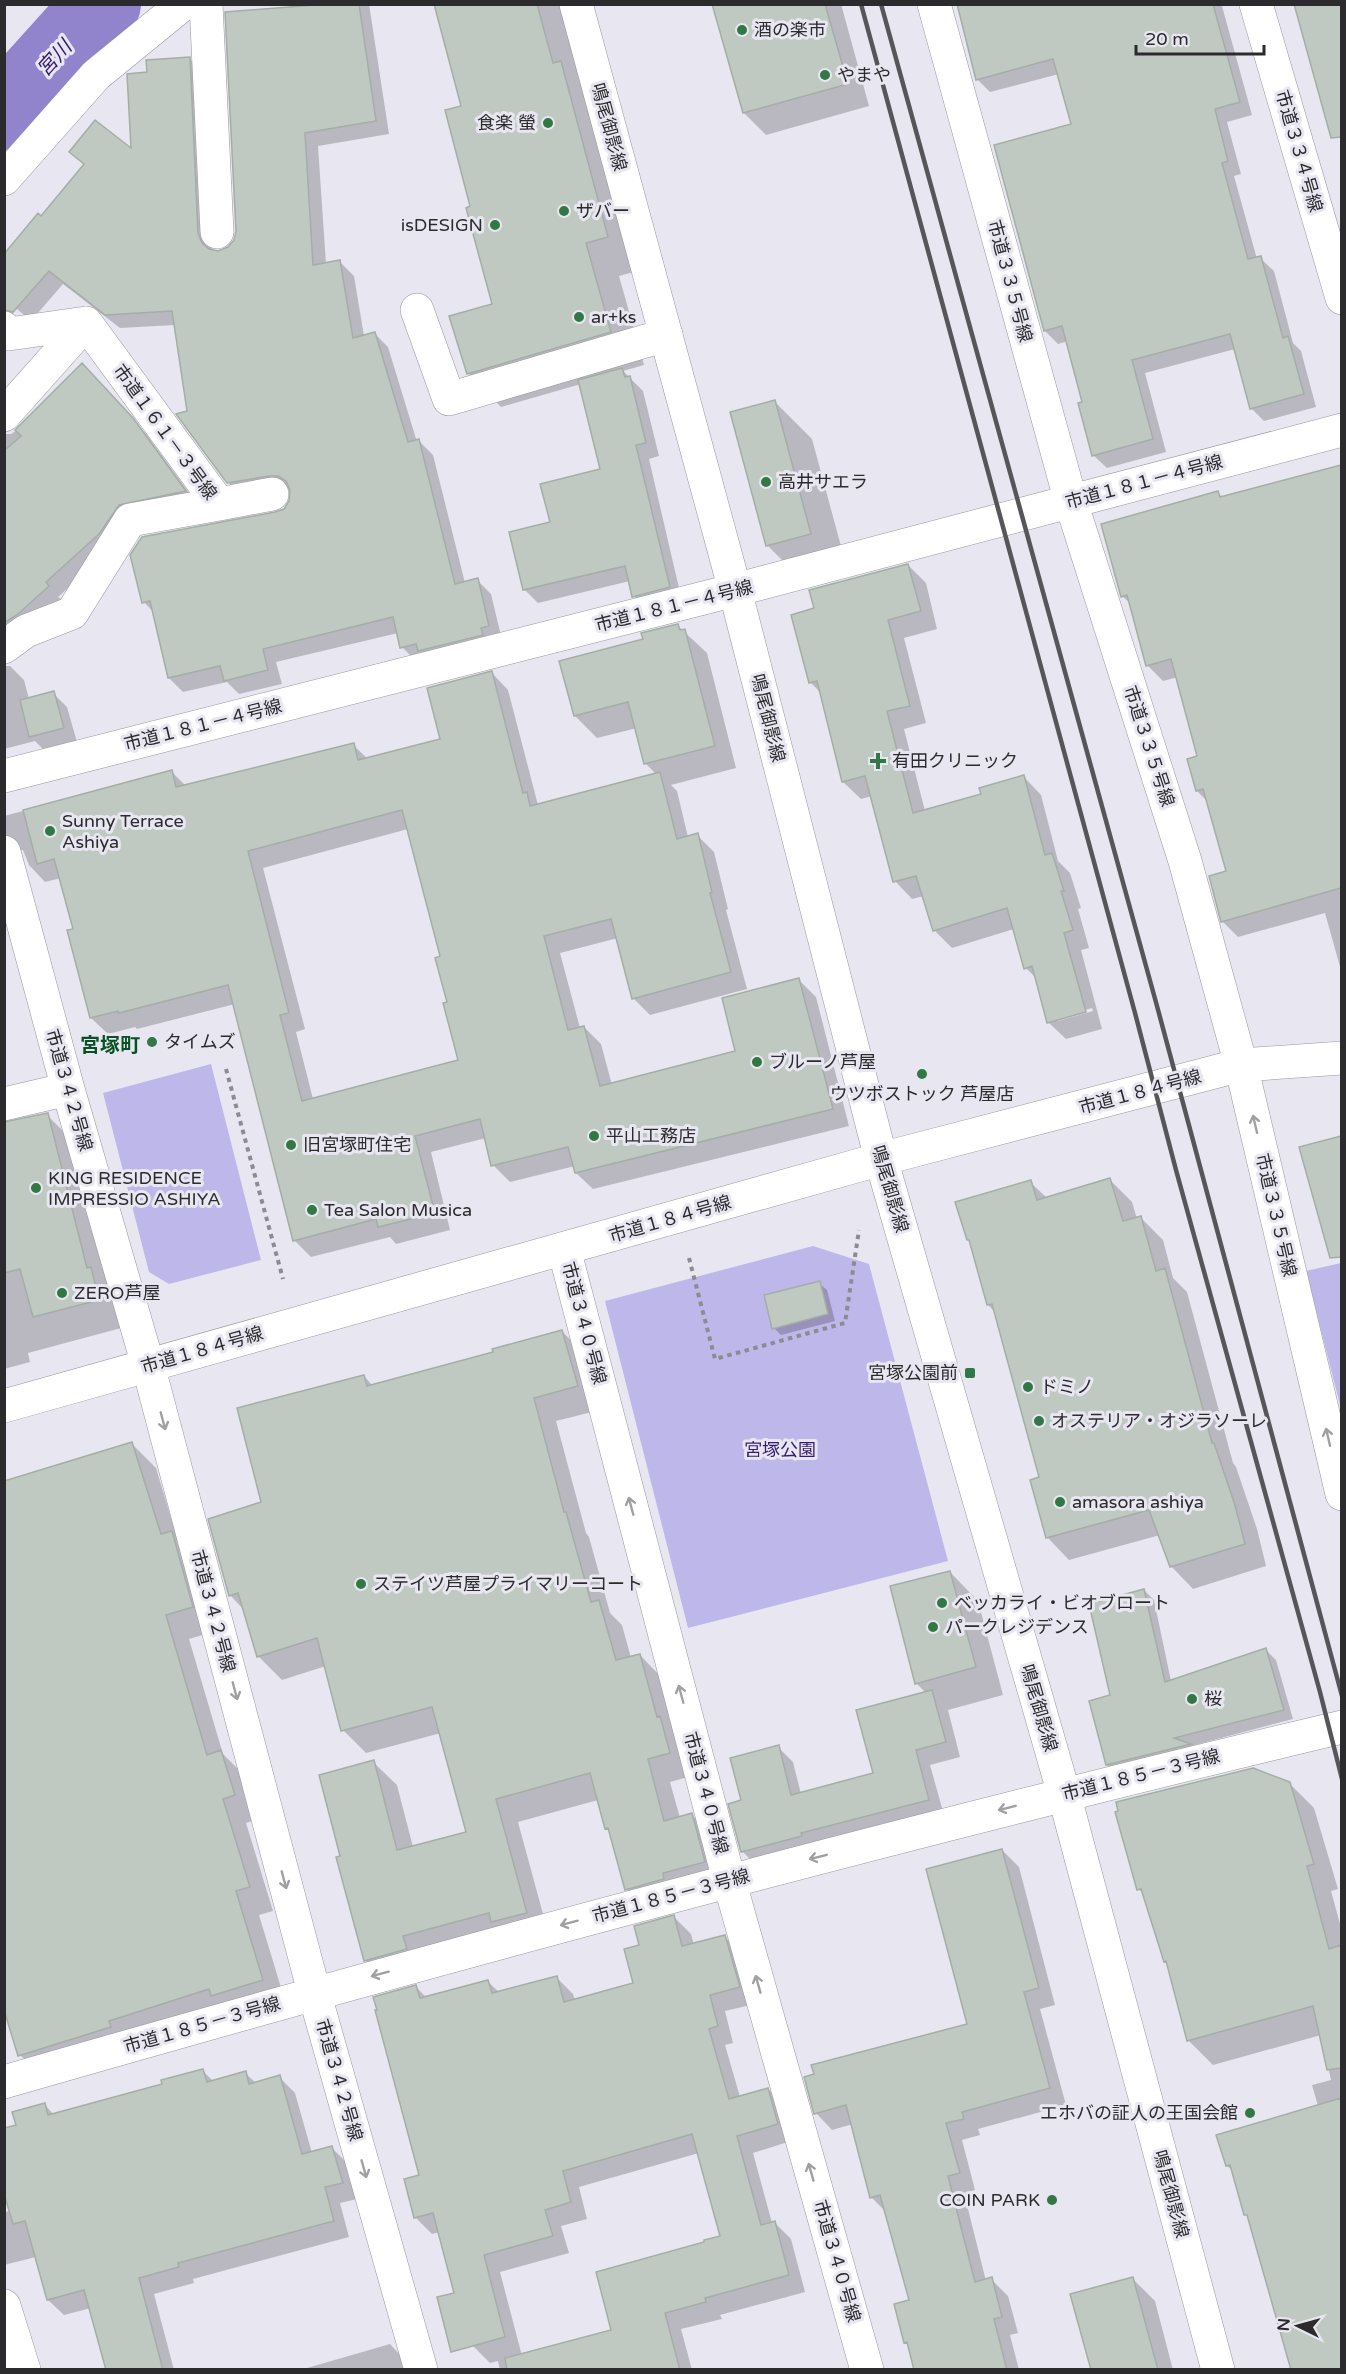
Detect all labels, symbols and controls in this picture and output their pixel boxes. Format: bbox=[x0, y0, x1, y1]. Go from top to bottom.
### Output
scale bar bbox=[1136, 18, 1264, 56]
place label: 酒の楽市 bbox=[754, 19, 826, 41]
marker: 酒の楽市 bbox=[735, 23, 749, 37]
text: 20 m bbox=[1145, 28, 1189, 50]
water label: 宮川 bbox=[32, 34, 78, 82]
place label: やまや bbox=[837, 64, 891, 86]
marker: やまや bbox=[818, 68, 832, 82]
street label: 鳴尾御影線 bbox=[587, 81, 631, 173]
street label: 市道３３４号線 bbox=[1271, 87, 1327, 215]
place label: 食楽 螢 bbox=[477, 112, 536, 134]
marker: 食楽 螢 bbox=[541, 116, 555, 130]
place label: ザバー bbox=[576, 200, 630, 222]
marker: ザバー bbox=[557, 204, 571, 218]
place label: isDESIGN bbox=[401, 214, 483, 236]
street label: 市道３３５号線 bbox=[983, 217, 1037, 345]
marker: isDESIGN bbox=[488, 218, 502, 232]
place label: ar+ks bbox=[591, 306, 637, 328]
marker: ar+ks bbox=[572, 310, 586, 324]
street label: 市道１６１－３号線 bbox=[108, 360, 222, 504]
street label: 市道１８１－４号線 bbox=[1063, 450, 1225, 514]
place label: 高井サエラ bbox=[778, 471, 868, 493]
marker: 高井サエラ bbox=[759, 475, 773, 489]
street label: 市道１８１－４号線 bbox=[593, 576, 755, 636]
street label: 鳴尾御影線 bbox=[746, 672, 790, 764]
street label: 市道３３５号線 bbox=[1119, 683, 1179, 809]
street label: 市道１８１－４号線 bbox=[122, 695, 284, 755]
place label: 有田クリニック bbox=[892, 750, 1018, 772]
marker: 有田クリニック bbox=[869, 752, 887, 770]
place label: Sunny Terrace Ashiya bbox=[62, 810, 184, 853]
marker: Sunny Terrace Ashiya bbox=[43, 824, 57, 838]
street label: 市道３４２号線 bbox=[41, 1026, 97, 1154]
place label: タイムズ bbox=[164, 1031, 236, 1053]
district label: 宮塚町 bbox=[80, 1034, 140, 1058]
marker: タイムズ bbox=[145, 1035, 159, 1049]
place label: ブルーノ芦屋 bbox=[769, 1051, 876, 1073]
marker: ブルーノ芦屋 bbox=[750, 1055, 764, 1069]
street label: 市道１８４号線 bbox=[1076, 1065, 1204, 1119]
marker: ウツボストック 芦屋店 bbox=[915, 1067, 929, 1081]
place label: ウツボストック 芦屋店 bbox=[830, 1083, 1014, 1105]
one-way arrow bbox=[1248, 1115, 1260, 1134]
place label: 平山工務店 bbox=[606, 1125, 696, 1147]
marker: 平山工務店 bbox=[587, 1129, 601, 1143]
place label: 旧宮塚町住宅 bbox=[303, 1134, 411, 1156]
marker: 旧宮塚町住宅 bbox=[284, 1138, 298, 1152]
street label: 鳴尾御影線 bbox=[867, 1143, 913, 1235]
street label: 市道３３５号線 bbox=[1251, 1151, 1301, 1279]
place label: KING RESIDENCE IMPRESSIO ASHIYA bbox=[48, 1167, 221, 1210]
marker: KING RESIDENCE IMPRESSIO ASHIYA bbox=[29, 1181, 43, 1195]
street label: 市道１８４号線 bbox=[606, 1191, 734, 1247]
place label: Tea Salon Musica bbox=[324, 1199, 472, 1221]
marker: Tea Salon Musica bbox=[305, 1203, 319, 1217]
street label: 市道３４０号線 bbox=[557, 1259, 611, 1387]
place label: ZERO芦屋 bbox=[74, 1282, 160, 1304]
marker: ZERO芦屋 bbox=[55, 1286, 69, 1300]
street label: 市道１８４号線 bbox=[138, 1322, 266, 1378]
place label: 宮塚公園前 bbox=[868, 1362, 958, 1384]
marker: 宮塚公園前 bbox=[963, 1366, 977, 1380]
place label: ドミノ bbox=[1040, 1376, 1094, 1398]
marker: ドミノ bbox=[1021, 1380, 1035, 1394]
place label: オステリア・オジラソーレ bbox=[1051, 1410, 1267, 1432]
one-way arrow bbox=[158, 1411, 170, 1430]
marker: オステリア・オジラソーレ bbox=[1032, 1414, 1046, 1428]
one-way arrow bbox=[1322, 1428, 1334, 1447]
park label: 宮塚公園 bbox=[744, 1439, 816, 1461]
place label: amasora ashiya bbox=[1072, 1491, 1204, 1513]
marker: amasora ashiya bbox=[1053, 1495, 1067, 1509]
one-way arrow bbox=[625, 1496, 637, 1515]
street label: 市道３４２号線 bbox=[186, 1547, 240, 1675]
place label: ステイツ芦屋プライマリーコート bbox=[373, 1573, 643, 1595]
marker: ステイツ芦屋プライマリーコート bbox=[354, 1577, 368, 1591]
place label: ベッカライ・ビオブロート bbox=[954, 1592, 1170, 1614]
marker: ベッカライ・ビオブロート bbox=[935, 1596, 949, 1610]
place label: パークレジデンス bbox=[945, 1616, 1089, 1638]
marker: パークレジデンス bbox=[926, 1620, 940, 1634]
street label: 鳴尾御影線 bbox=[1016, 1662, 1062, 1754]
one-way arrow bbox=[229, 1681, 241, 1700]
one-way arrow bbox=[674, 1685, 686, 1704]
place label: 桜 bbox=[1204, 1688, 1222, 1710]
marker: 桜 bbox=[1185, 1692, 1199, 1706]
street label: 市道３４０号線 bbox=[679, 1729, 733, 1857]
street label: 市道１８５－３号線 bbox=[1060, 1745, 1222, 1805]
one-way arrow bbox=[998, 1803, 1017, 1815]
one-way arrow bbox=[809, 1851, 828, 1863]
street label: 市道１８５－３号線 bbox=[590, 1864, 752, 1928]
one-way arrow bbox=[279, 1870, 291, 1889]
one-way arrow bbox=[560, 1918, 579, 1929]
one-way arrow bbox=[371, 1969, 390, 1981]
one-way arrow bbox=[752, 1975, 764, 1994]
street label: 市道１８５－３号線 bbox=[121, 1992, 283, 2058]
street label: 市道３４２号線 bbox=[311, 2016, 367, 2144]
place label: エホバの証人の王国会館 bbox=[1040, 2102, 1238, 2124]
marker: エホバの証人の王国会館 bbox=[1243, 2106, 1257, 2120]
street label: 鳴尾御影線 bbox=[1149, 2148, 1193, 2240]
one-way arrow bbox=[359, 2159, 370, 2178]
one-way arrow bbox=[805, 2163, 816, 2182]
place label: COIN PARK bbox=[939, 2189, 1040, 2211]
marker: COIN PARK bbox=[1045, 2193, 1059, 2207]
street label: 市道３４０号線 bbox=[809, 2197, 865, 2325]
north arrow bbox=[1268, 2296, 1328, 2356]
text: N bbox=[1274, 2318, 1295, 2332]

